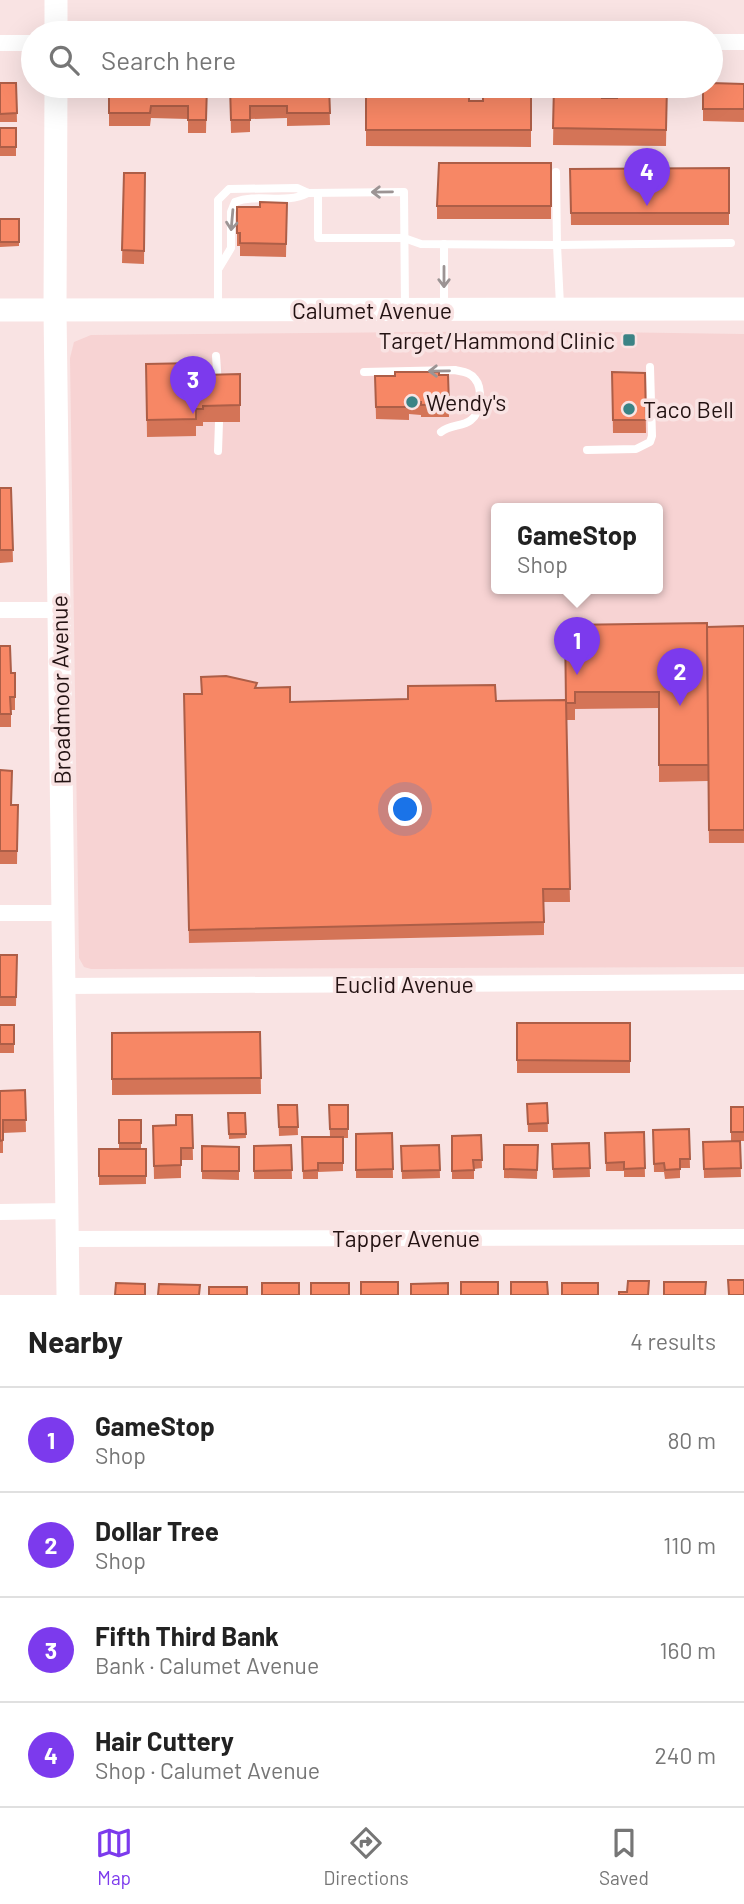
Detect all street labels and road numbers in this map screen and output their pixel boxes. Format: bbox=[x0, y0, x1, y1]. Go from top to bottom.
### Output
street label: Calumet Avenue bbox=[292, 296, 452, 324]
street label: Broadmoor Avenue bbox=[44, 595, 76, 785]
street label: Euclid Avenue bbox=[334, 970, 474, 998]
street label: Tapper Avenue bbox=[332, 1224, 480, 1252]

